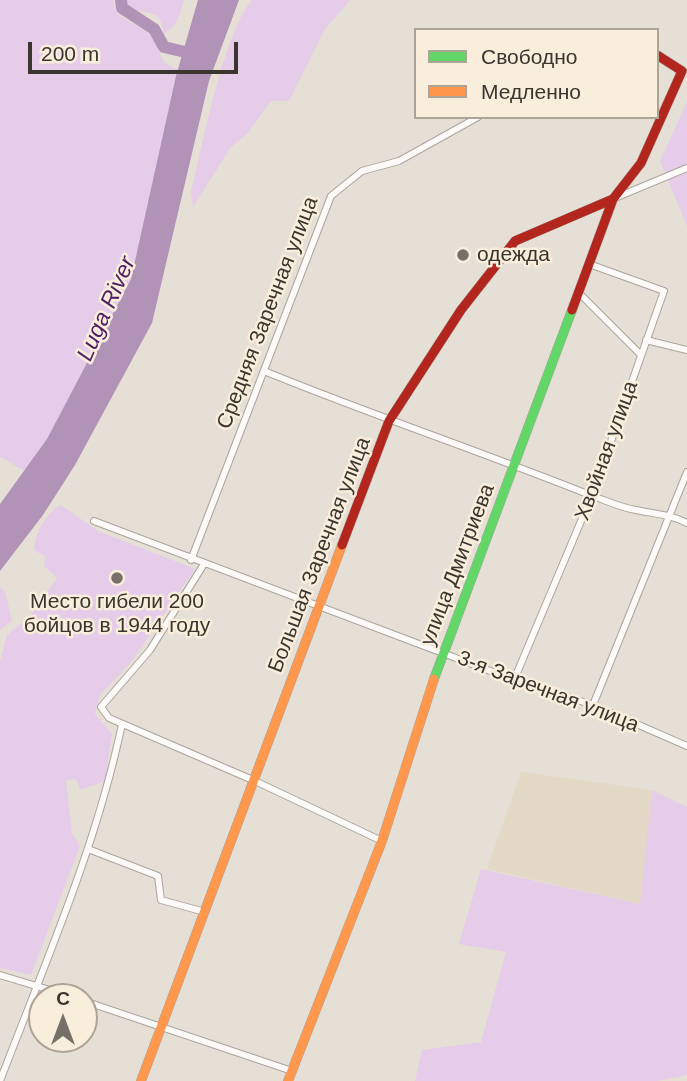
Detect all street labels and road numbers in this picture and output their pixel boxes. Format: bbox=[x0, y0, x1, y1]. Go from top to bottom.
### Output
street label: Средняя Заречная улица bbox=[212, 193, 324, 433]
street label: Хвойная улица bbox=[570, 378, 644, 524]
street label: Большая Заречная улица bbox=[263, 434, 377, 676]
street label: улица Дмитриева bbox=[416, 481, 500, 649]
street label: 3-я Заречная улица bbox=[454, 646, 642, 738]

